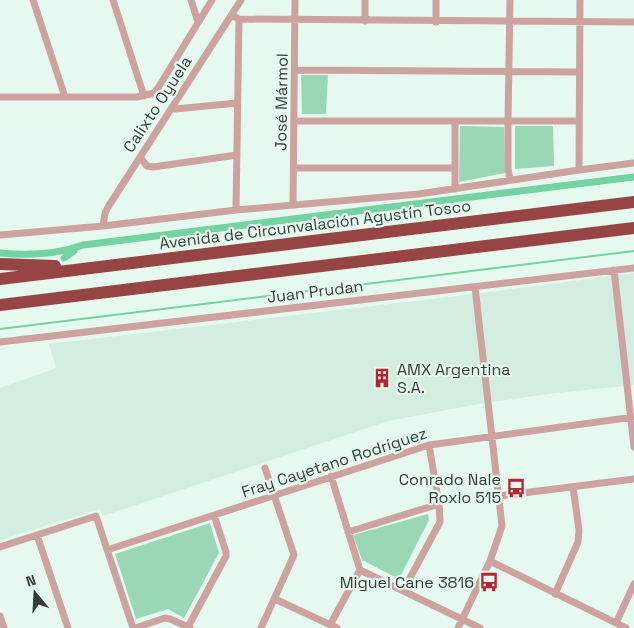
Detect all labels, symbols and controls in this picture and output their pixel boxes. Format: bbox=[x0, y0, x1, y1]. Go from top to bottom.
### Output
street label: Calixto Oyuela bbox=[118, 52, 196, 156]
street label: José Mármol bbox=[270, 53, 293, 151]
street label: Avenida de Circunvalación Agustín Tosco bbox=[158, 195, 472, 254]
street label: Juan Prudan bbox=[266, 275, 364, 308]
place label: AMX Argentina S.A. bbox=[397, 359, 510, 398]
building icon: AMX Argentina S.A. bbox=[371, 367, 393, 389]
street label: Fray Cayetano Rodríguez bbox=[239, 423, 430, 502]
place label: Conrado Nale Roxlo 515 bbox=[399, 469, 501, 508]
bus stop icon: Conrado Nale Roxlo 515 bbox=[505, 477, 527, 499]
north arrow bbox=[10, 568, 60, 618]
text: N bbox=[24, 571, 38, 591]
bus stop icon: Miguel Cane 3816 bbox=[478, 571, 500, 593]
place label: Miguel Cane 3816 bbox=[340, 572, 474, 593]

